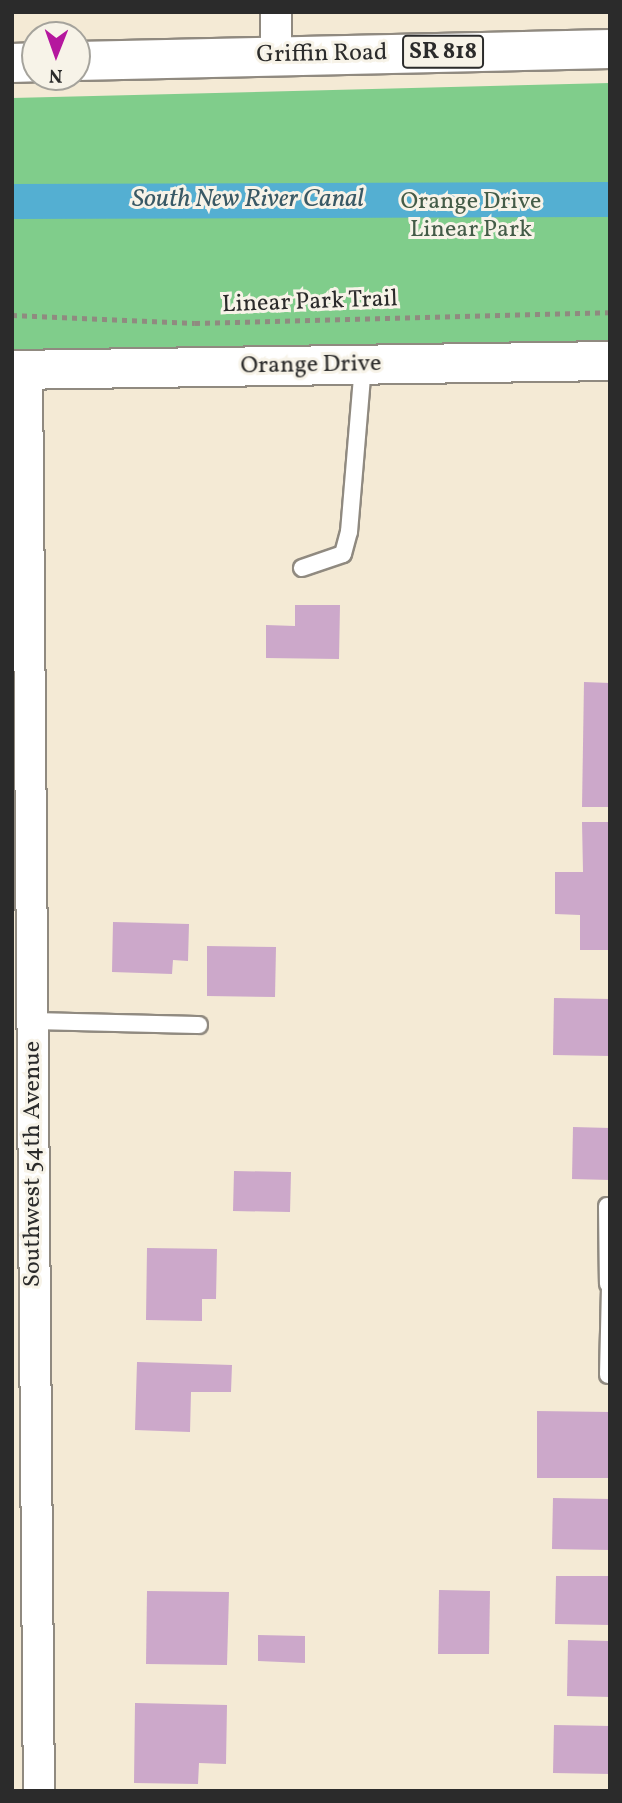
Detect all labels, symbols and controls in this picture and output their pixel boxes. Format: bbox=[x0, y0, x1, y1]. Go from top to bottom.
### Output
north arrow bbox=[21, 21, 91, 91]
road number: SR 818 bbox=[401, 32, 485, 72]
street label: Griffin Road bbox=[256, 39, 388, 71]
text: N bbox=[49, 62, 63, 88]
water label: South New River Canal bbox=[132, 184, 364, 216]
park label: Orange Drive Linear Park bbox=[401, 189, 541, 245]
street label: Linear Park Trail bbox=[221, 286, 399, 320]
street label: Orange Drive bbox=[240, 350, 382, 382]
street label: Southwest 54th Avenue bbox=[20, 1041, 48, 1287]

